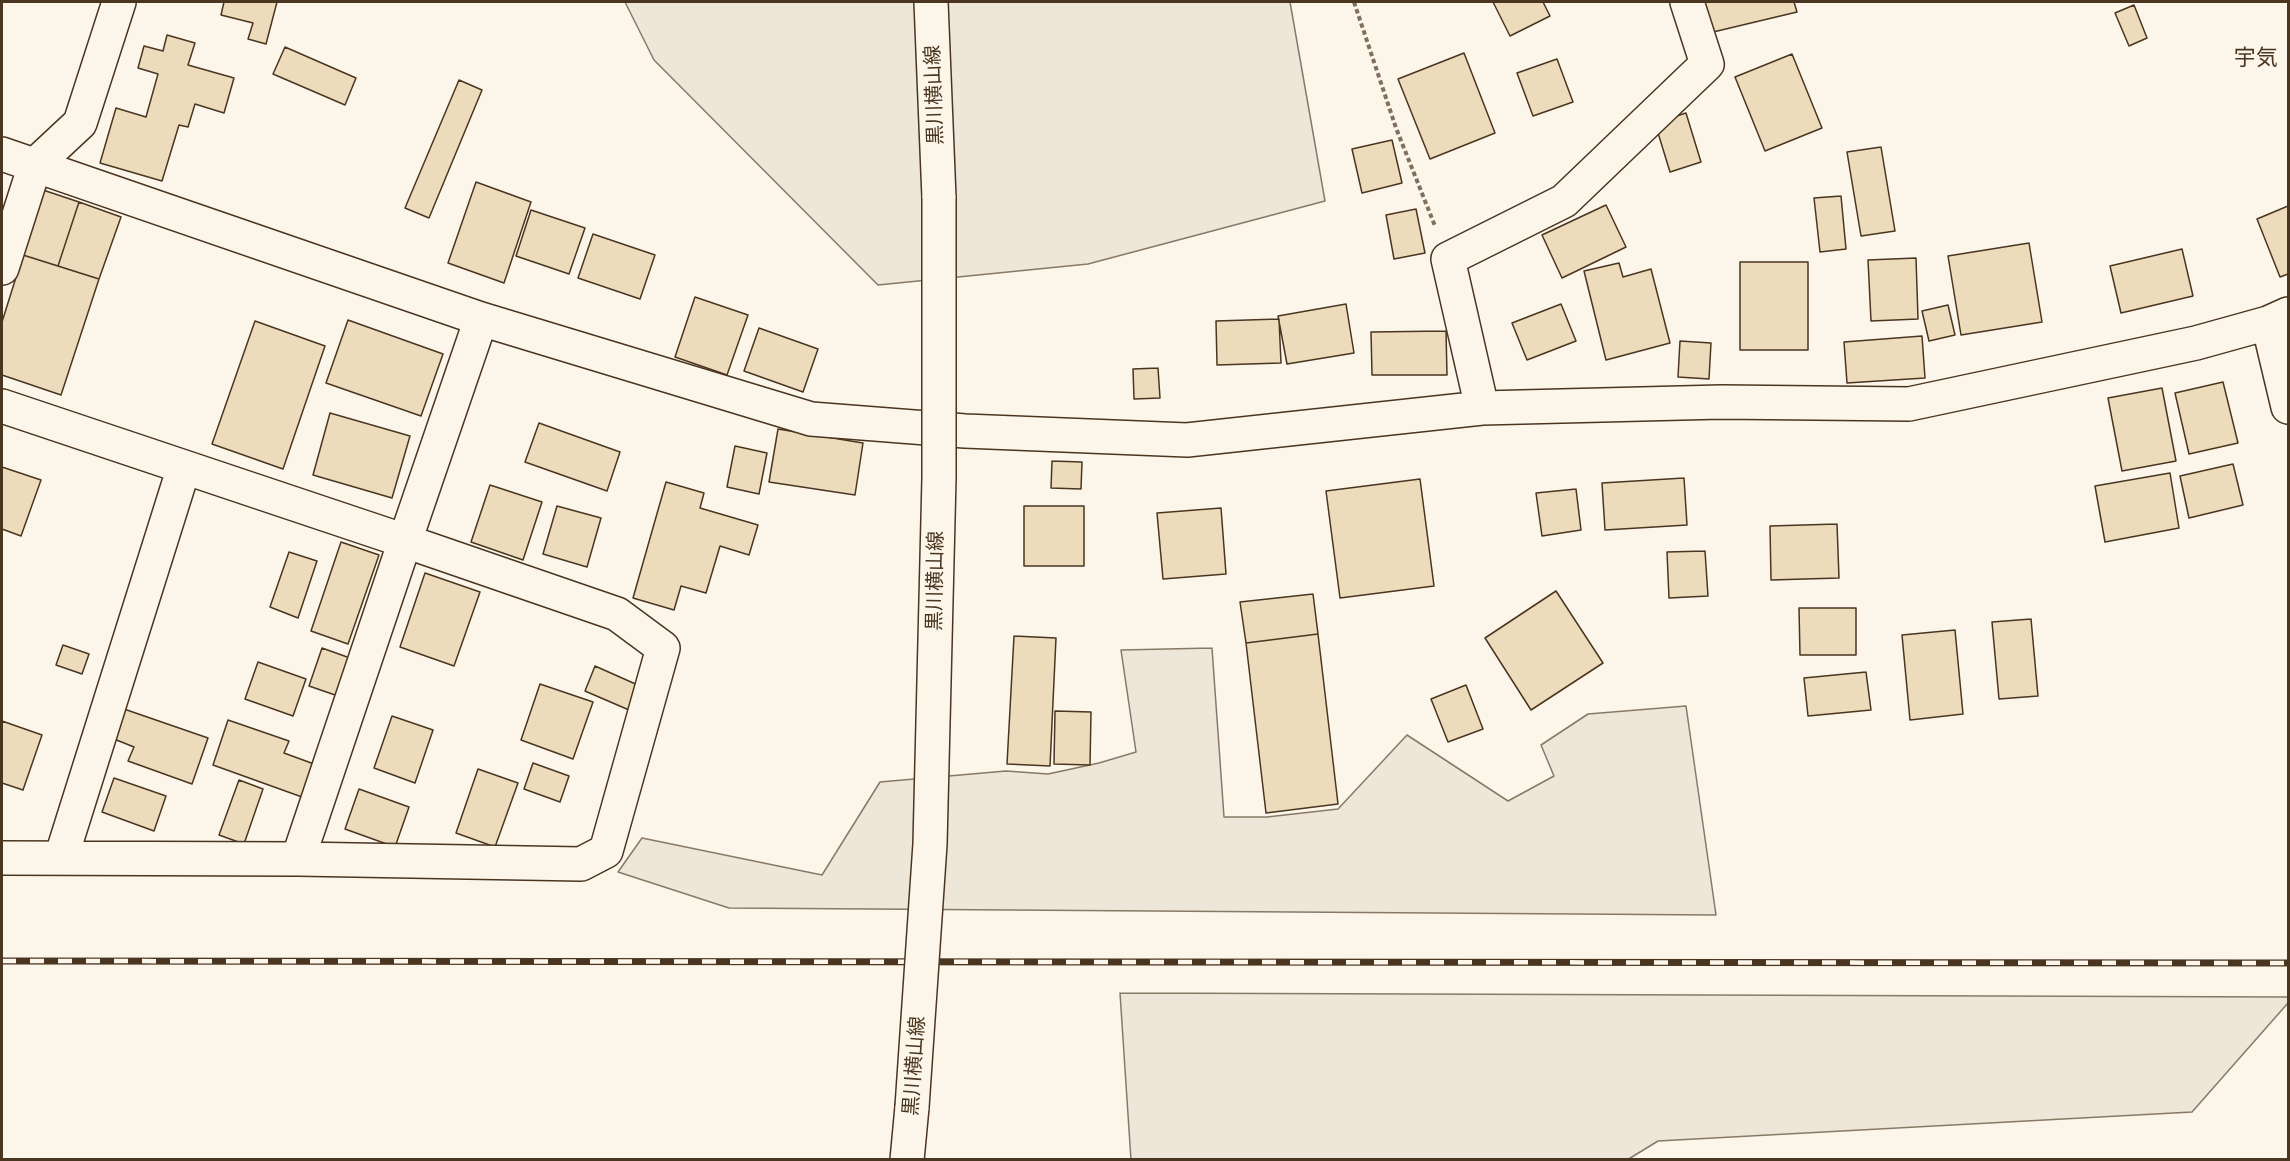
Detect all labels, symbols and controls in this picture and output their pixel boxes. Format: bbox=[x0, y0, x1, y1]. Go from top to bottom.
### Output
street label: 黒川横山線 bbox=[921, 45, 949, 145]
district label: 宇気 bbox=[2234, 46, 2278, 72]
street label: 黒川横山線 bbox=[923, 531, 949, 631]
street label: 黒川横山線 bbox=[900, 1015, 930, 1117]

